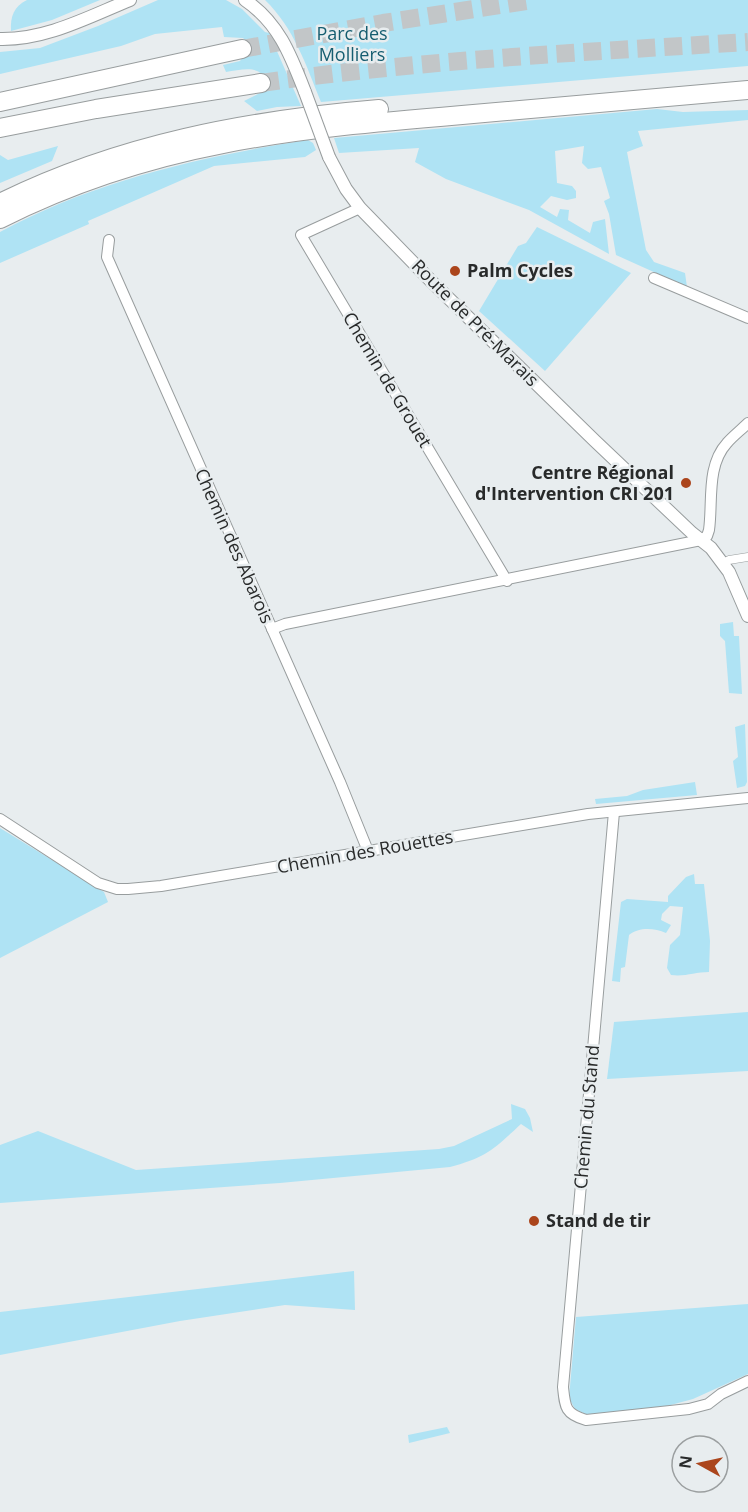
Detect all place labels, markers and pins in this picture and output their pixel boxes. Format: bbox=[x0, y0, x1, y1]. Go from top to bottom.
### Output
place label: Palm Cycles bbox=[467, 258, 573, 282]
marker: Palm Cycles bbox=[448, 264, 462, 278]
place label: Centre Régional d'Intervention CRI 201 bbox=[475, 460, 674, 505]
marker: Centre Régional d'Intervention CRI 201 bbox=[679, 476, 693, 490]
place label: Stand de tir bbox=[546, 1208, 651, 1232]
marker: Stand de tir bbox=[527, 1214, 541, 1228]

